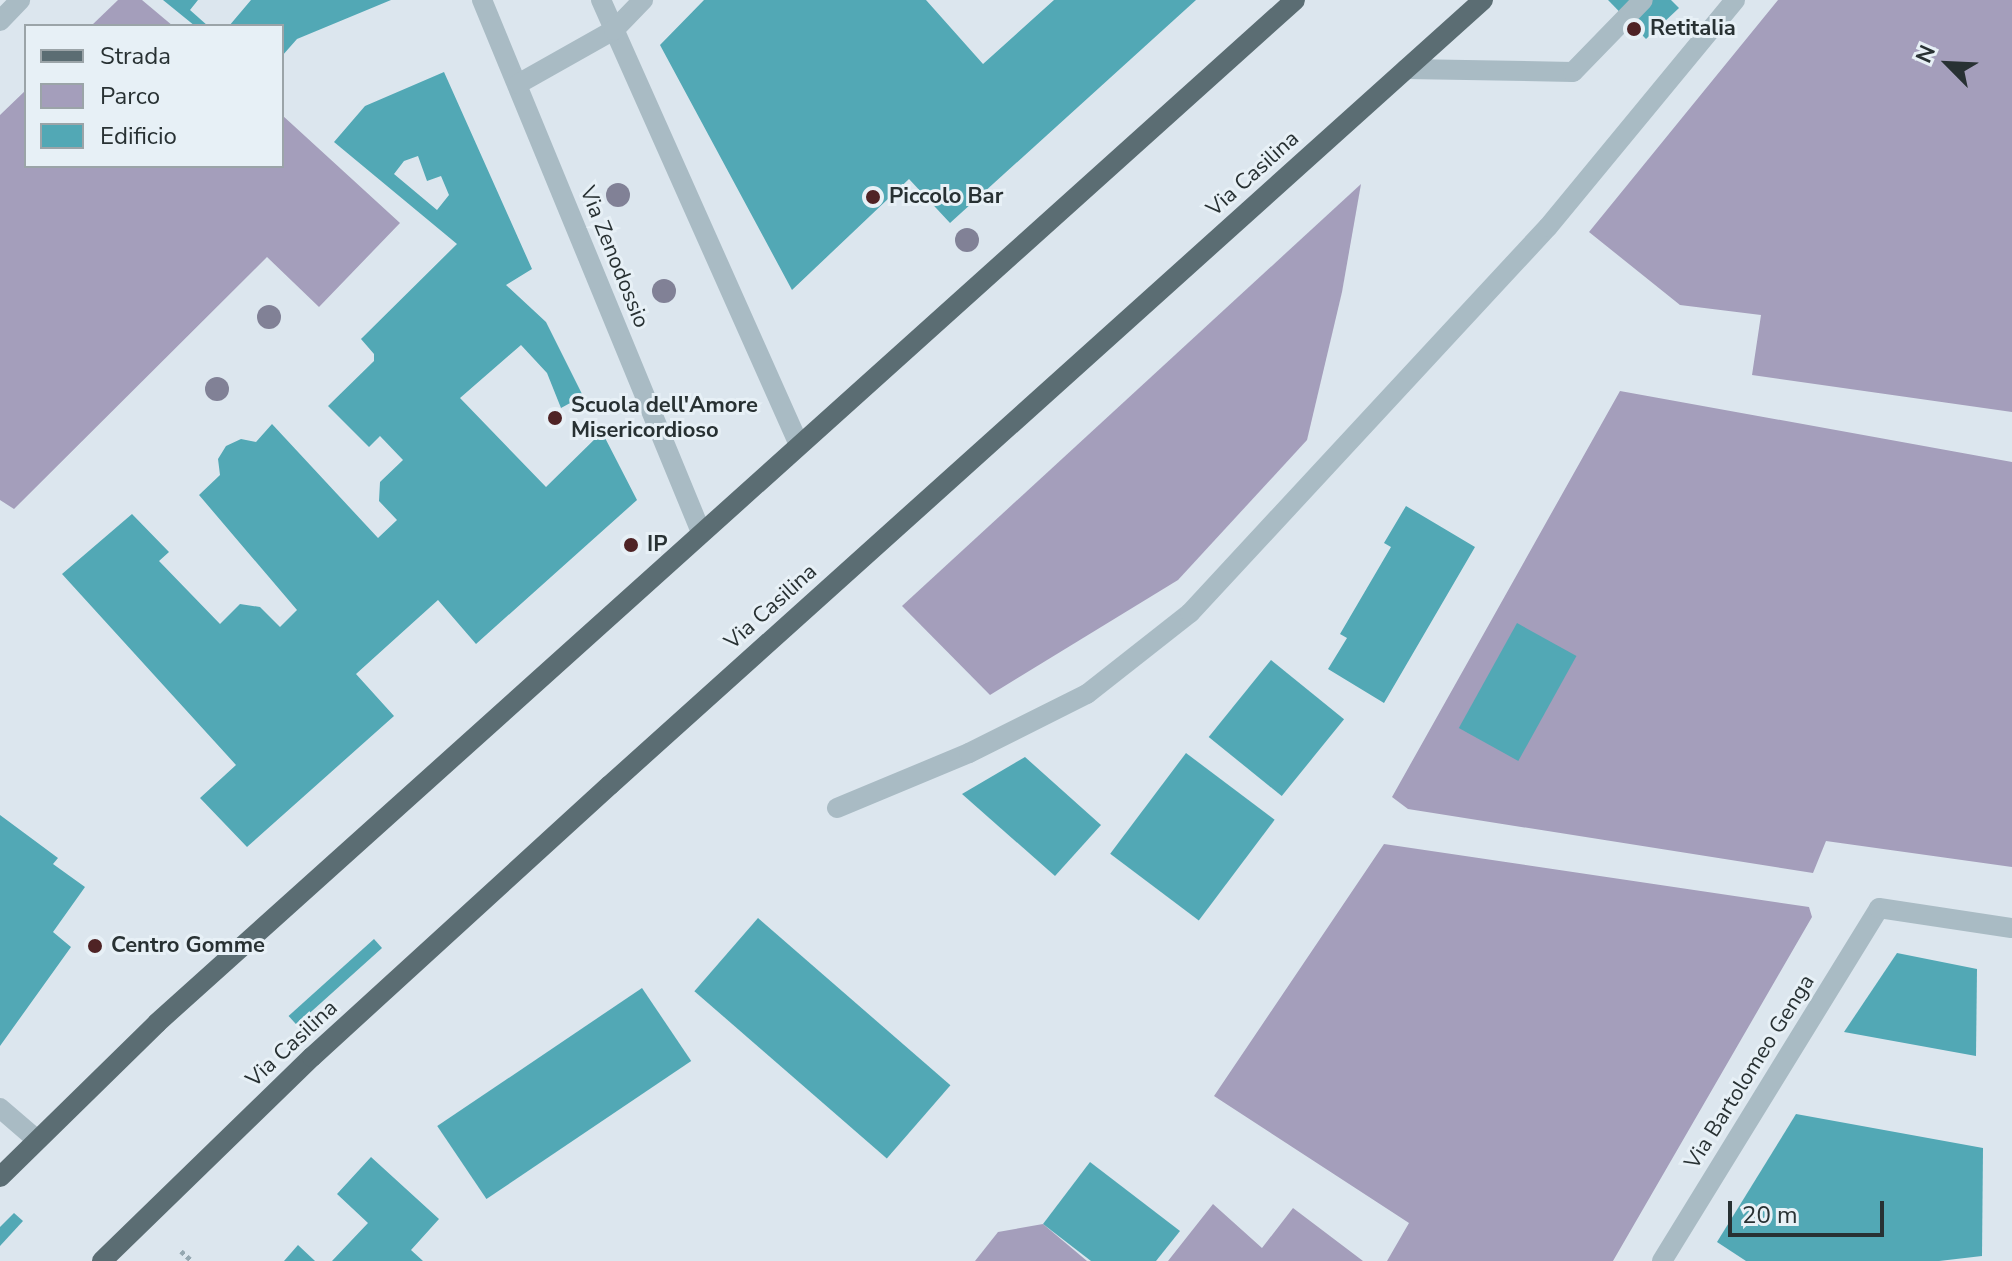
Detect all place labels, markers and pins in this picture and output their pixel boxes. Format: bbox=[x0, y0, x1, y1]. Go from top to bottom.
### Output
place label: Retitalia bbox=[1650, 16, 1736, 42]
marker: Retitalia bbox=[1625, 20, 1643, 38]
place label: Piccolo Bar bbox=[889, 184, 1003, 210]
marker: Piccolo Bar bbox=[864, 188, 882, 206]
place label: Scuola dell'Amore Misericordioso bbox=[571, 392, 758, 444]
marker: Scuola dell'Amore Misericordioso bbox=[546, 409, 564, 427]
place label: IP bbox=[647, 532, 668, 558]
marker: IP bbox=[622, 536, 640, 554]
place label: Centro Gomme bbox=[111, 933, 265, 959]
marker: Centro Gomme bbox=[86, 937, 104, 955]

